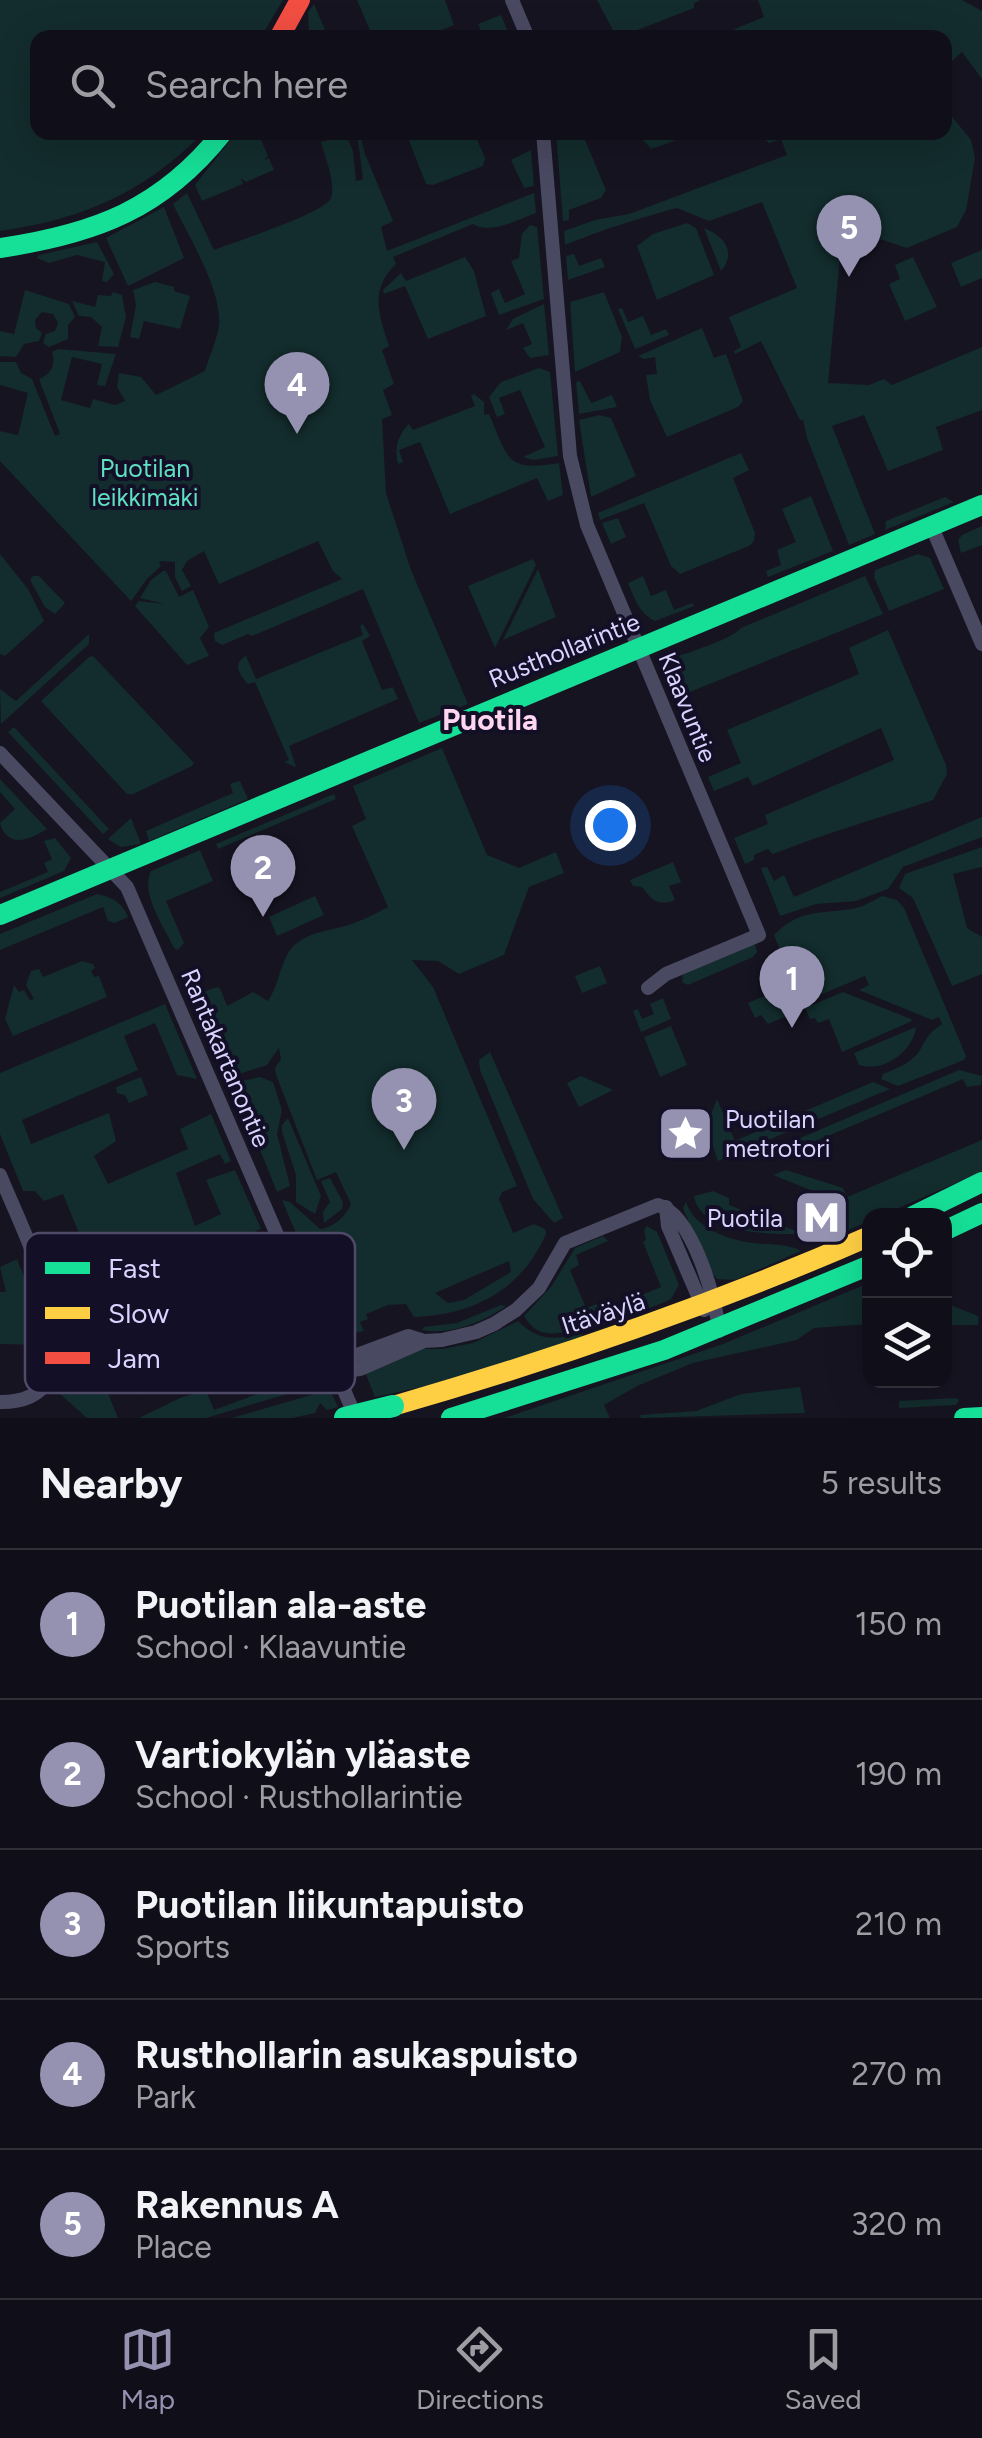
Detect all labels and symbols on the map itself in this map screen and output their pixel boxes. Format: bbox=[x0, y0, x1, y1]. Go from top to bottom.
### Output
pin: 5 bbox=[816, 194, 882, 277]
pin: 4 bbox=[264, 352, 330, 434]
park label: Puotilan leikkimäki bbox=[92, 453, 198, 512]
street label: Rusthollarintie bbox=[484, 606, 644, 694]
street label: Klaavuntie bbox=[652, 648, 724, 766]
district label: Puotila bbox=[442, 701, 538, 738]
your location bbox=[585, 800, 636, 851]
pin: 2 bbox=[230, 834, 296, 917]
pin: 1 bbox=[760, 946, 824, 1028]
street label: Rantakartanontie bbox=[175, 964, 277, 1152]
pin: 3 bbox=[372, 1068, 436, 1150]
place icon: Puotilan metrotori bbox=[656, 1103, 716, 1163]
place label: Puotilan metrotori bbox=[725, 1104, 830, 1163]
metro station icon: Puotila bbox=[792, 1188, 852, 1248]
place label: Puotila bbox=[707, 1203, 783, 1233]
legend bbox=[25, 1233, 355, 1393]
text: Fast bbox=[108, 1251, 161, 1285]
street label: Itäväylä bbox=[558, 1285, 648, 1341]
text: Slow bbox=[108, 1296, 169, 1330]
text: Jam bbox=[108, 1341, 161, 1375]

